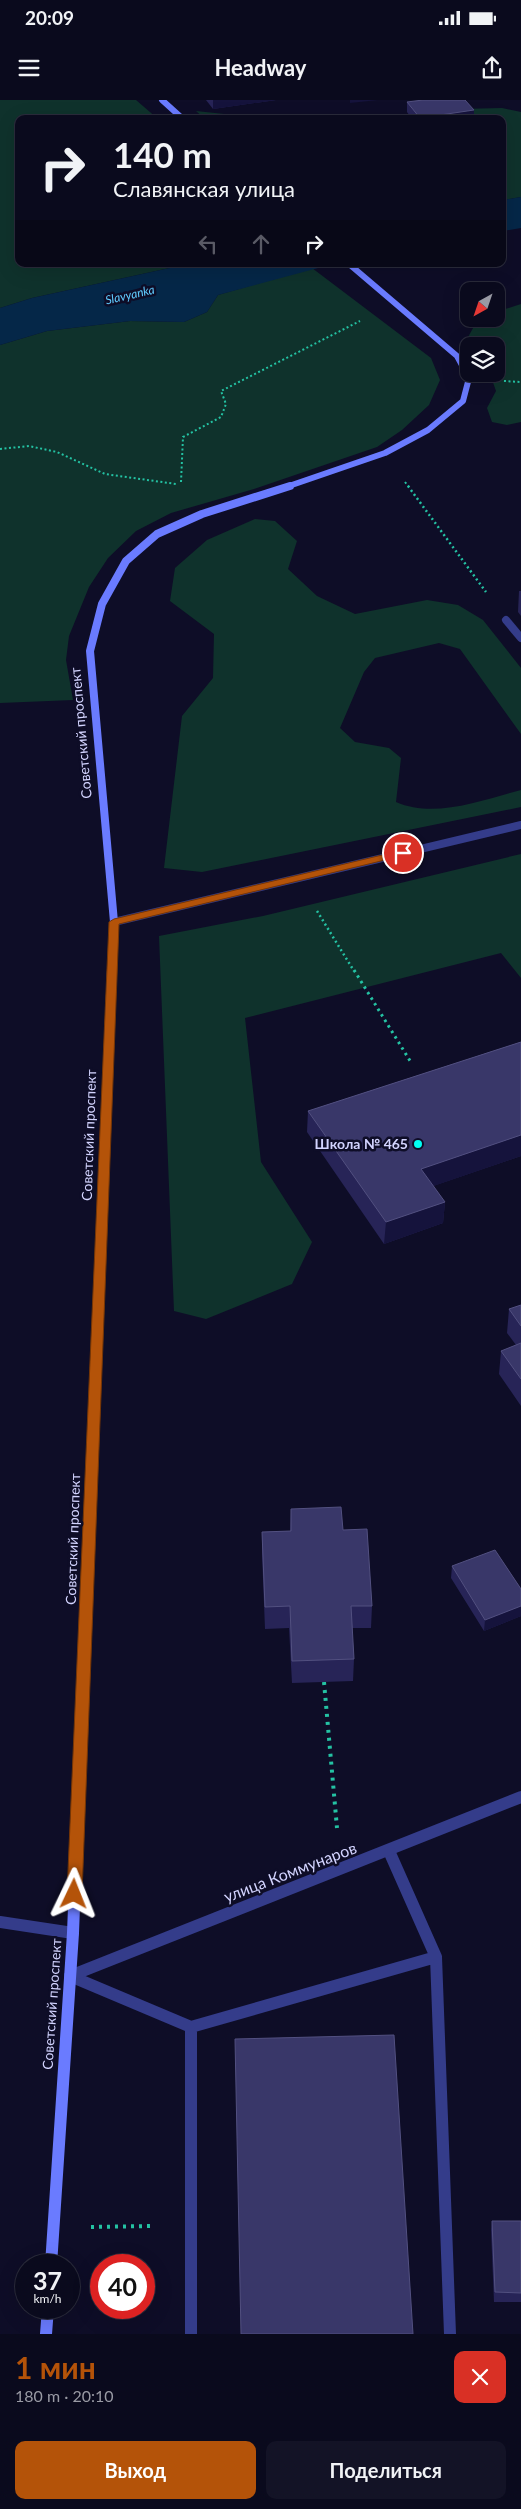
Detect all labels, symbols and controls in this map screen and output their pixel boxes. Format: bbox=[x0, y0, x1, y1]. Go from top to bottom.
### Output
text: 20:09 bbox=[25, 6, 74, 29]
icon: menu bbox=[15, 54, 43, 82]
text: Headway bbox=[215, 54, 306, 81]
icon: share bbox=[478, 54, 506, 82]
text: 140 m bbox=[113, 133, 212, 175]
icon: right bbox=[30, 135, 95, 200]
text: Славянская улица bbox=[113, 175, 295, 202]
icon: left bbox=[194, 230, 222, 258]
icon: ahead bbox=[247, 230, 275, 258]
icon: right bbox=[300, 230, 328, 258]
water label: Slavyanka bbox=[104, 282, 156, 307]
north arrow bbox=[460, 282, 505, 328]
map controls bbox=[460, 282, 505, 382]
button: layers bbox=[460, 337, 505, 382]
street label: Советский проспект bbox=[66, 667, 95, 799]
pin bbox=[382, 832, 424, 874]
icon: arrive bbox=[389, 839, 417, 867]
street label: Советский проспект bbox=[78, 1069, 99, 1201]
place label: Школа № 465 bbox=[315, 1135, 408, 1152]
marker: Школа № 465 bbox=[412, 1138, 424, 1150]
street label: Советский проспект bbox=[62, 1473, 83, 1605]
street label: улица Коммунаров bbox=[221, 1837, 359, 1906]
position arrow bbox=[47, 1867, 99, 1919]
street label: Советский проспект bbox=[38, 1938, 65, 2070]
speed limit sign: 40 bbox=[90, 2254, 155, 2319]
text: 37 bbox=[33, 2265, 62, 2295]
text: km/h bbox=[33, 2291, 62, 2306]
text: 1 мин bbox=[15, 2349, 96, 2385]
button: close bbox=[454, 2351, 506, 2403]
text: 180 m · 20:10 bbox=[15, 2386, 114, 2405]
button: Выход bbox=[15, 2441, 256, 2499]
button: Поделиться bbox=[266, 2441, 506, 2499]

